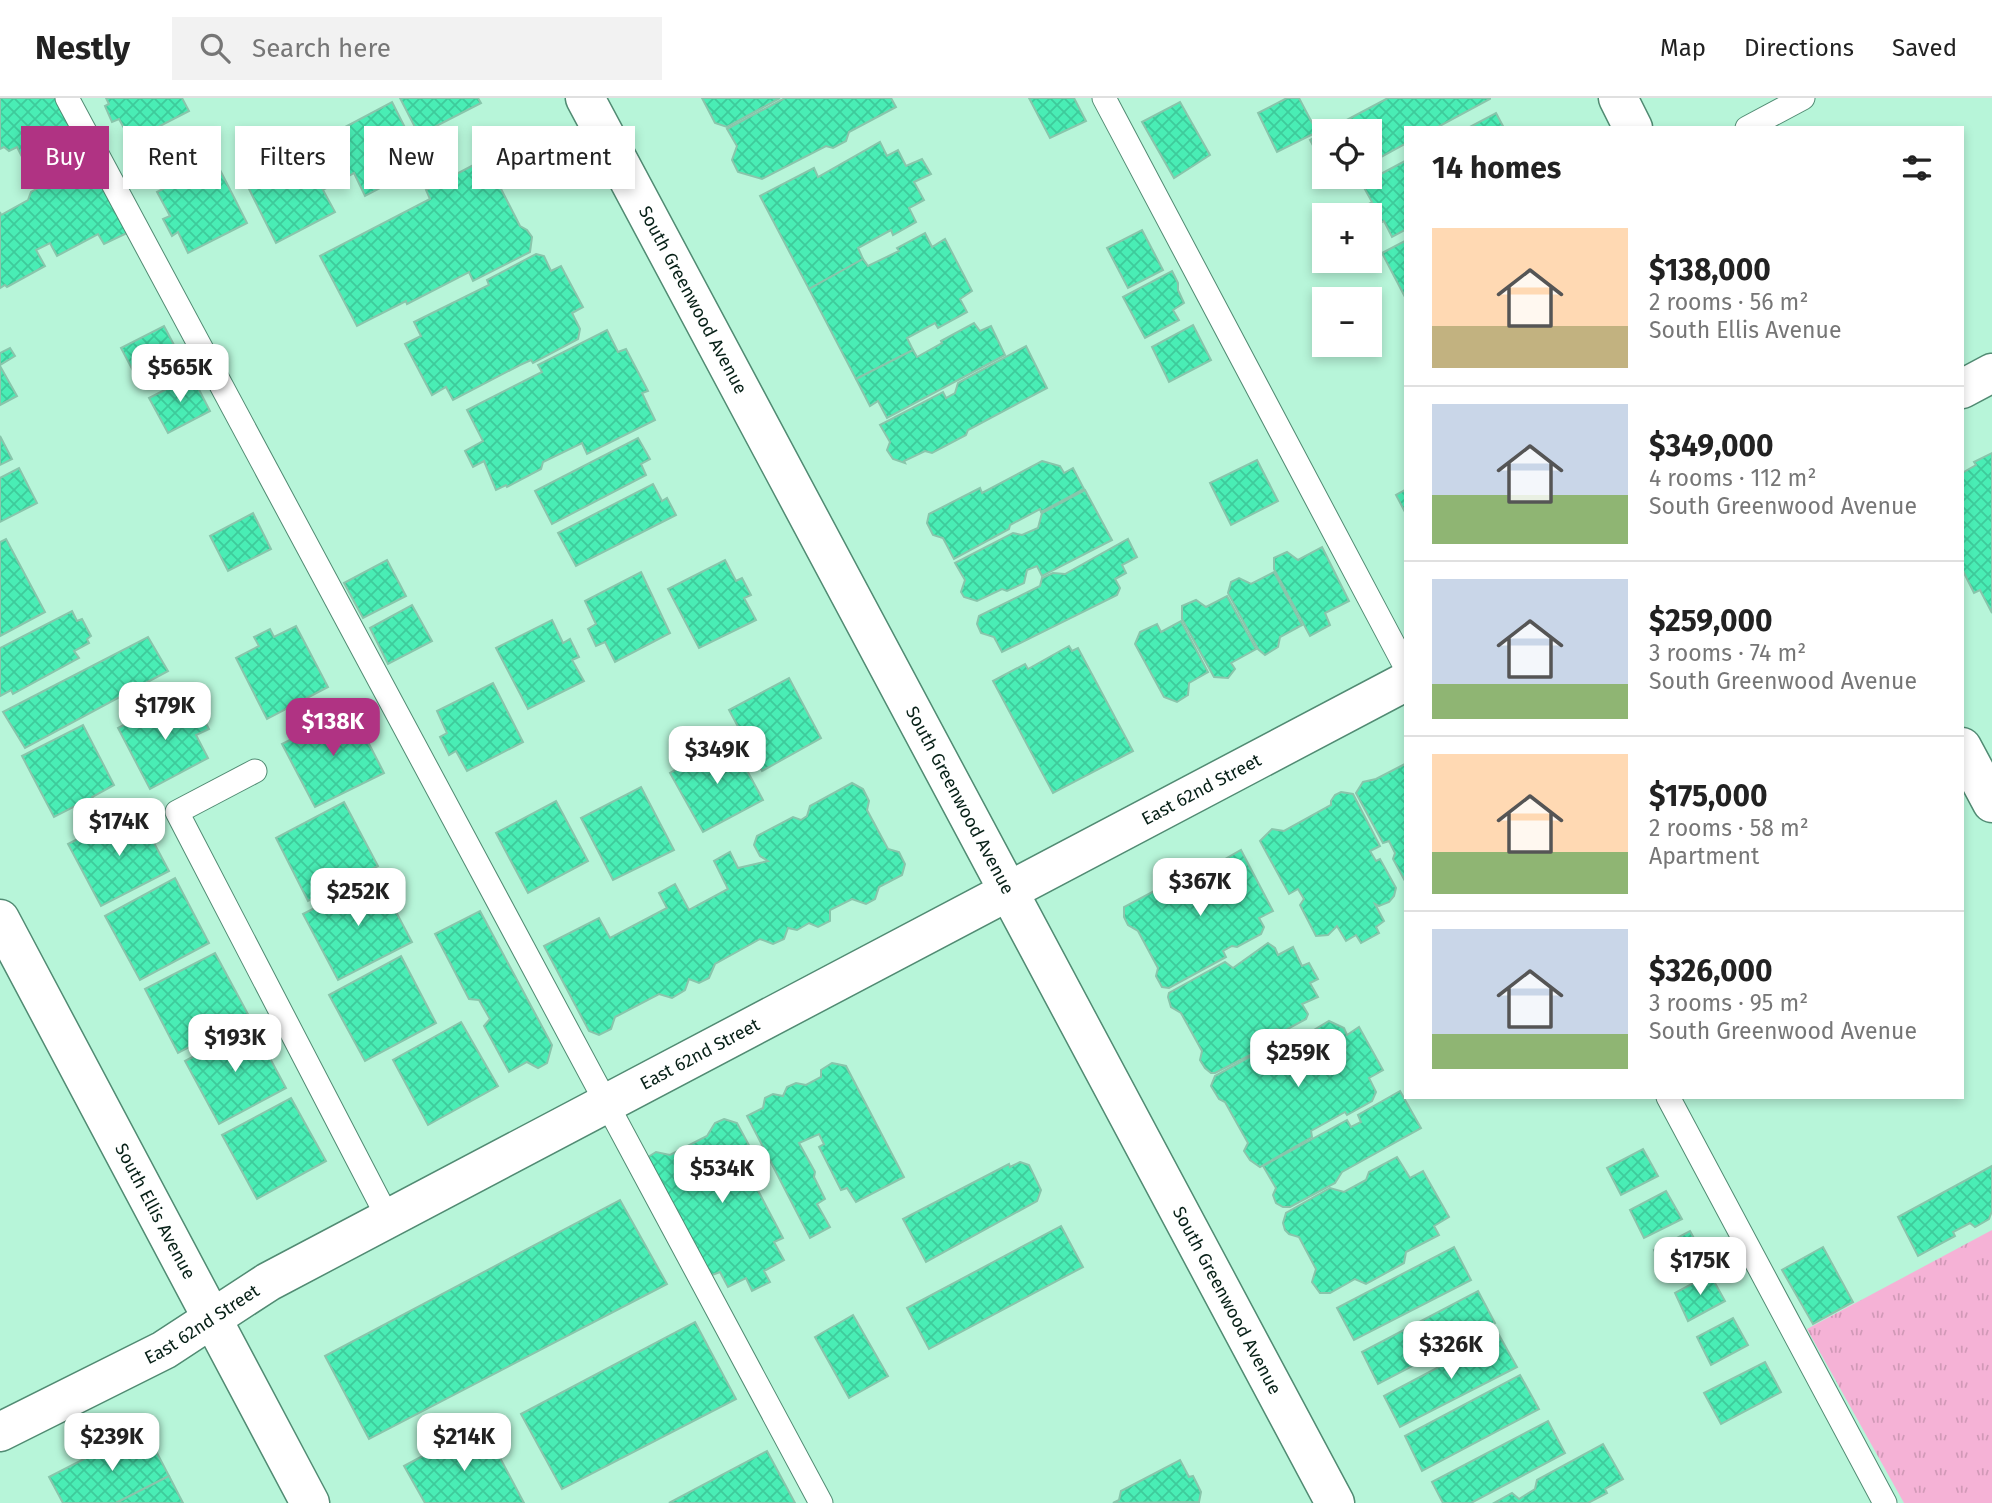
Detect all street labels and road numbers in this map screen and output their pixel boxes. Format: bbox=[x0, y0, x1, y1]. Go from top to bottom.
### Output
street label: South Greenwood Avenue bbox=[634, 202, 752, 398]
street label: South Greenwood Avenue bbox=[901, 702, 1019, 898]
street label: East 62nd Street bbox=[1138, 749, 1265, 830]
street label: East 62nd Street bbox=[636, 1013, 764, 1095]
street label: South Ellis Avenue bbox=[110, 1140, 200, 1283]
street label: South Greenwood Avenue bbox=[1168, 1203, 1286, 1398]
street label: East 62nd Street bbox=[141, 1279, 264, 1369]

